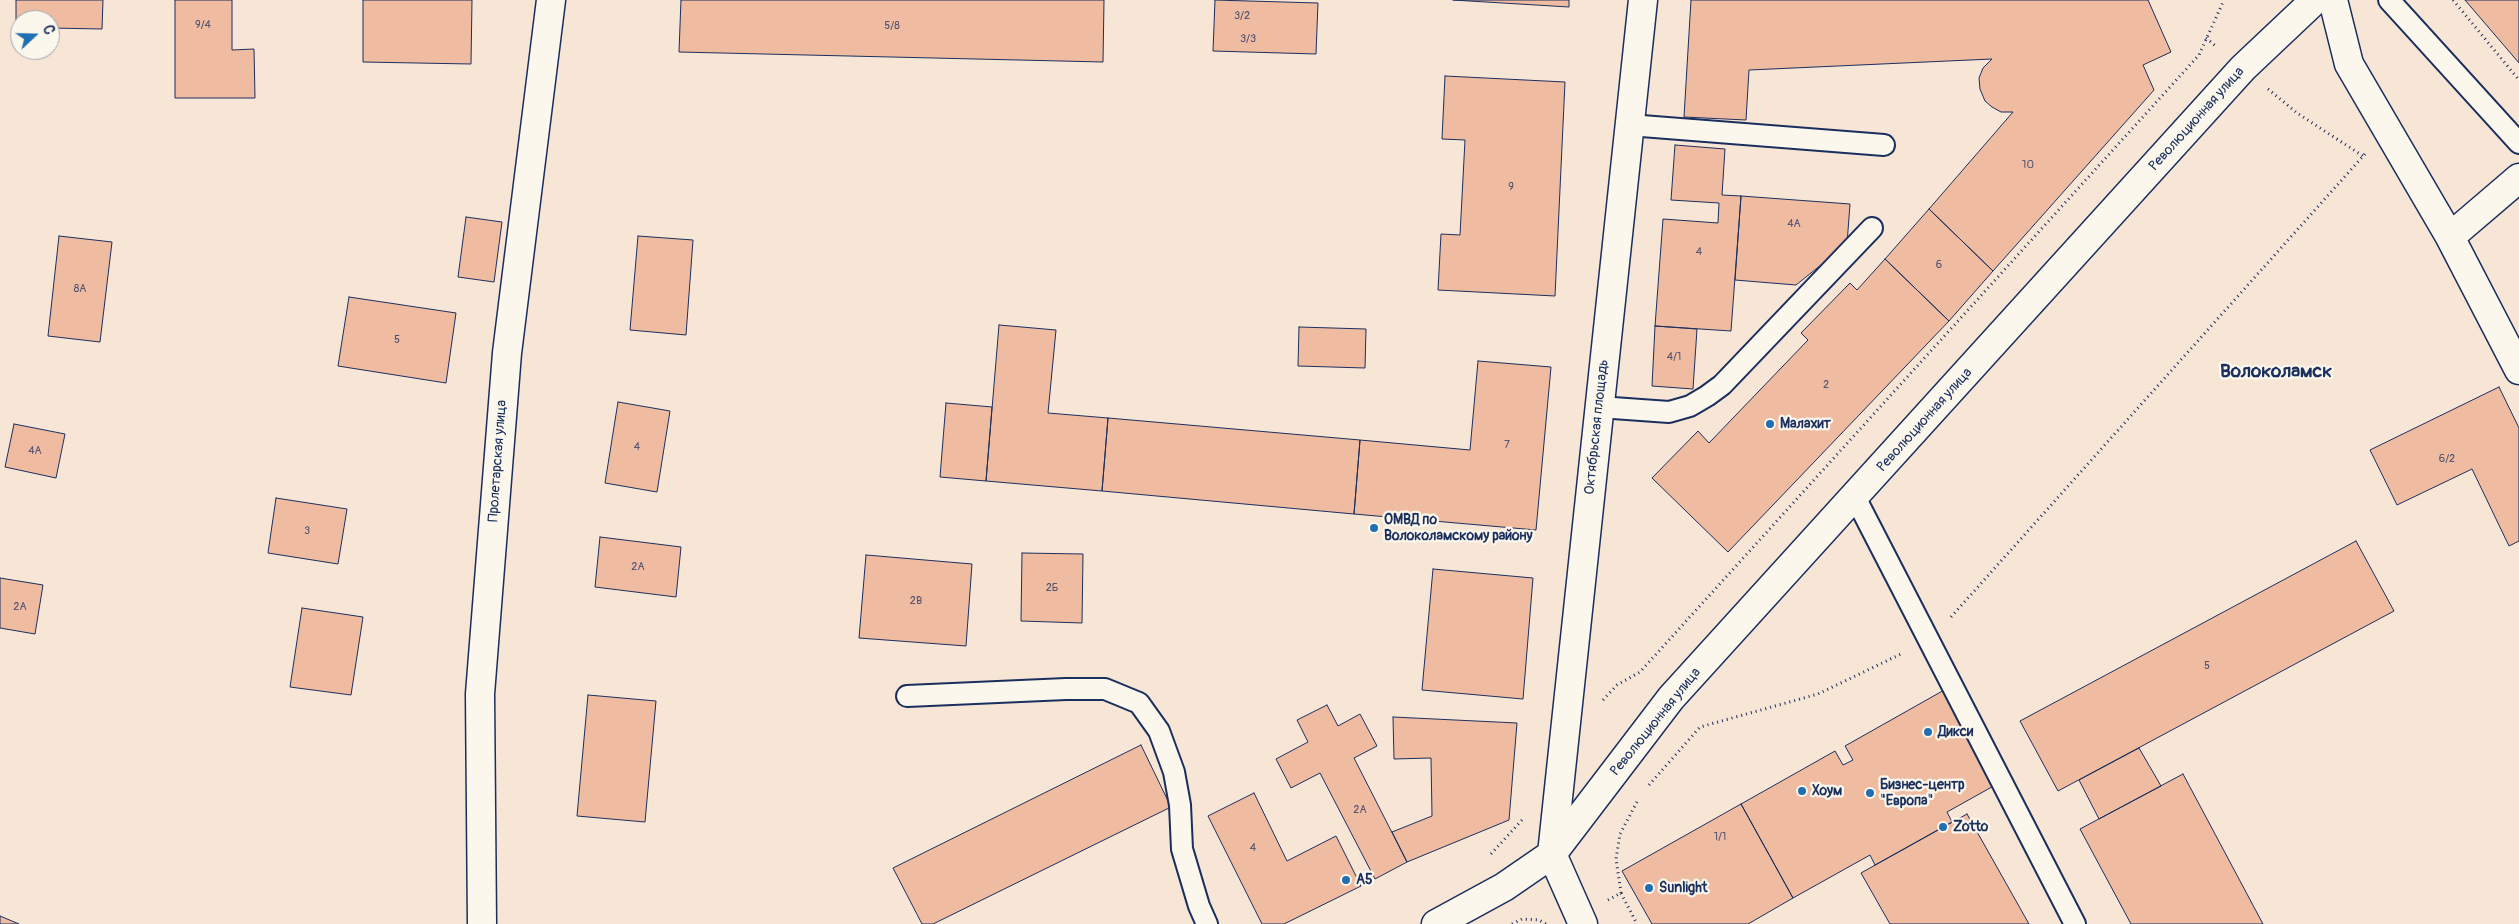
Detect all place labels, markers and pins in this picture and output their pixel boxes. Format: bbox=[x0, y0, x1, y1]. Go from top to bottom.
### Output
place label: Малахит bbox=[1780, 416, 1831, 432]
marker: Малахит bbox=[1764, 418, 1776, 430]
place label: ОМВД по Волоколамскому району bbox=[1384, 512, 1533, 544]
marker: ОМВД по Волоколамскому району bbox=[1368, 522, 1380, 534]
place label: Дикси bbox=[1938, 724, 1973, 740]
marker: Дикси bbox=[1922, 726, 1934, 738]
place label: Бизнес-центр "Европа" bbox=[1880, 777, 1965, 810]
place label: Хоум bbox=[1812, 783, 1842, 799]
marker: Хоум bbox=[1796, 785, 1808, 797]
marker: Бизнес-центр "Европа" bbox=[1864, 787, 1876, 799]
place label: Zotto bbox=[1953, 819, 1988, 835]
marker: Zotto bbox=[1937, 821, 1949, 833]
place label: А5 bbox=[1356, 872, 1373, 888]
marker: А5 bbox=[1340, 874, 1352, 886]
place label: Sunlight bbox=[1659, 880, 1707, 896]
marker: Sunlight bbox=[1643, 882, 1655, 894]

